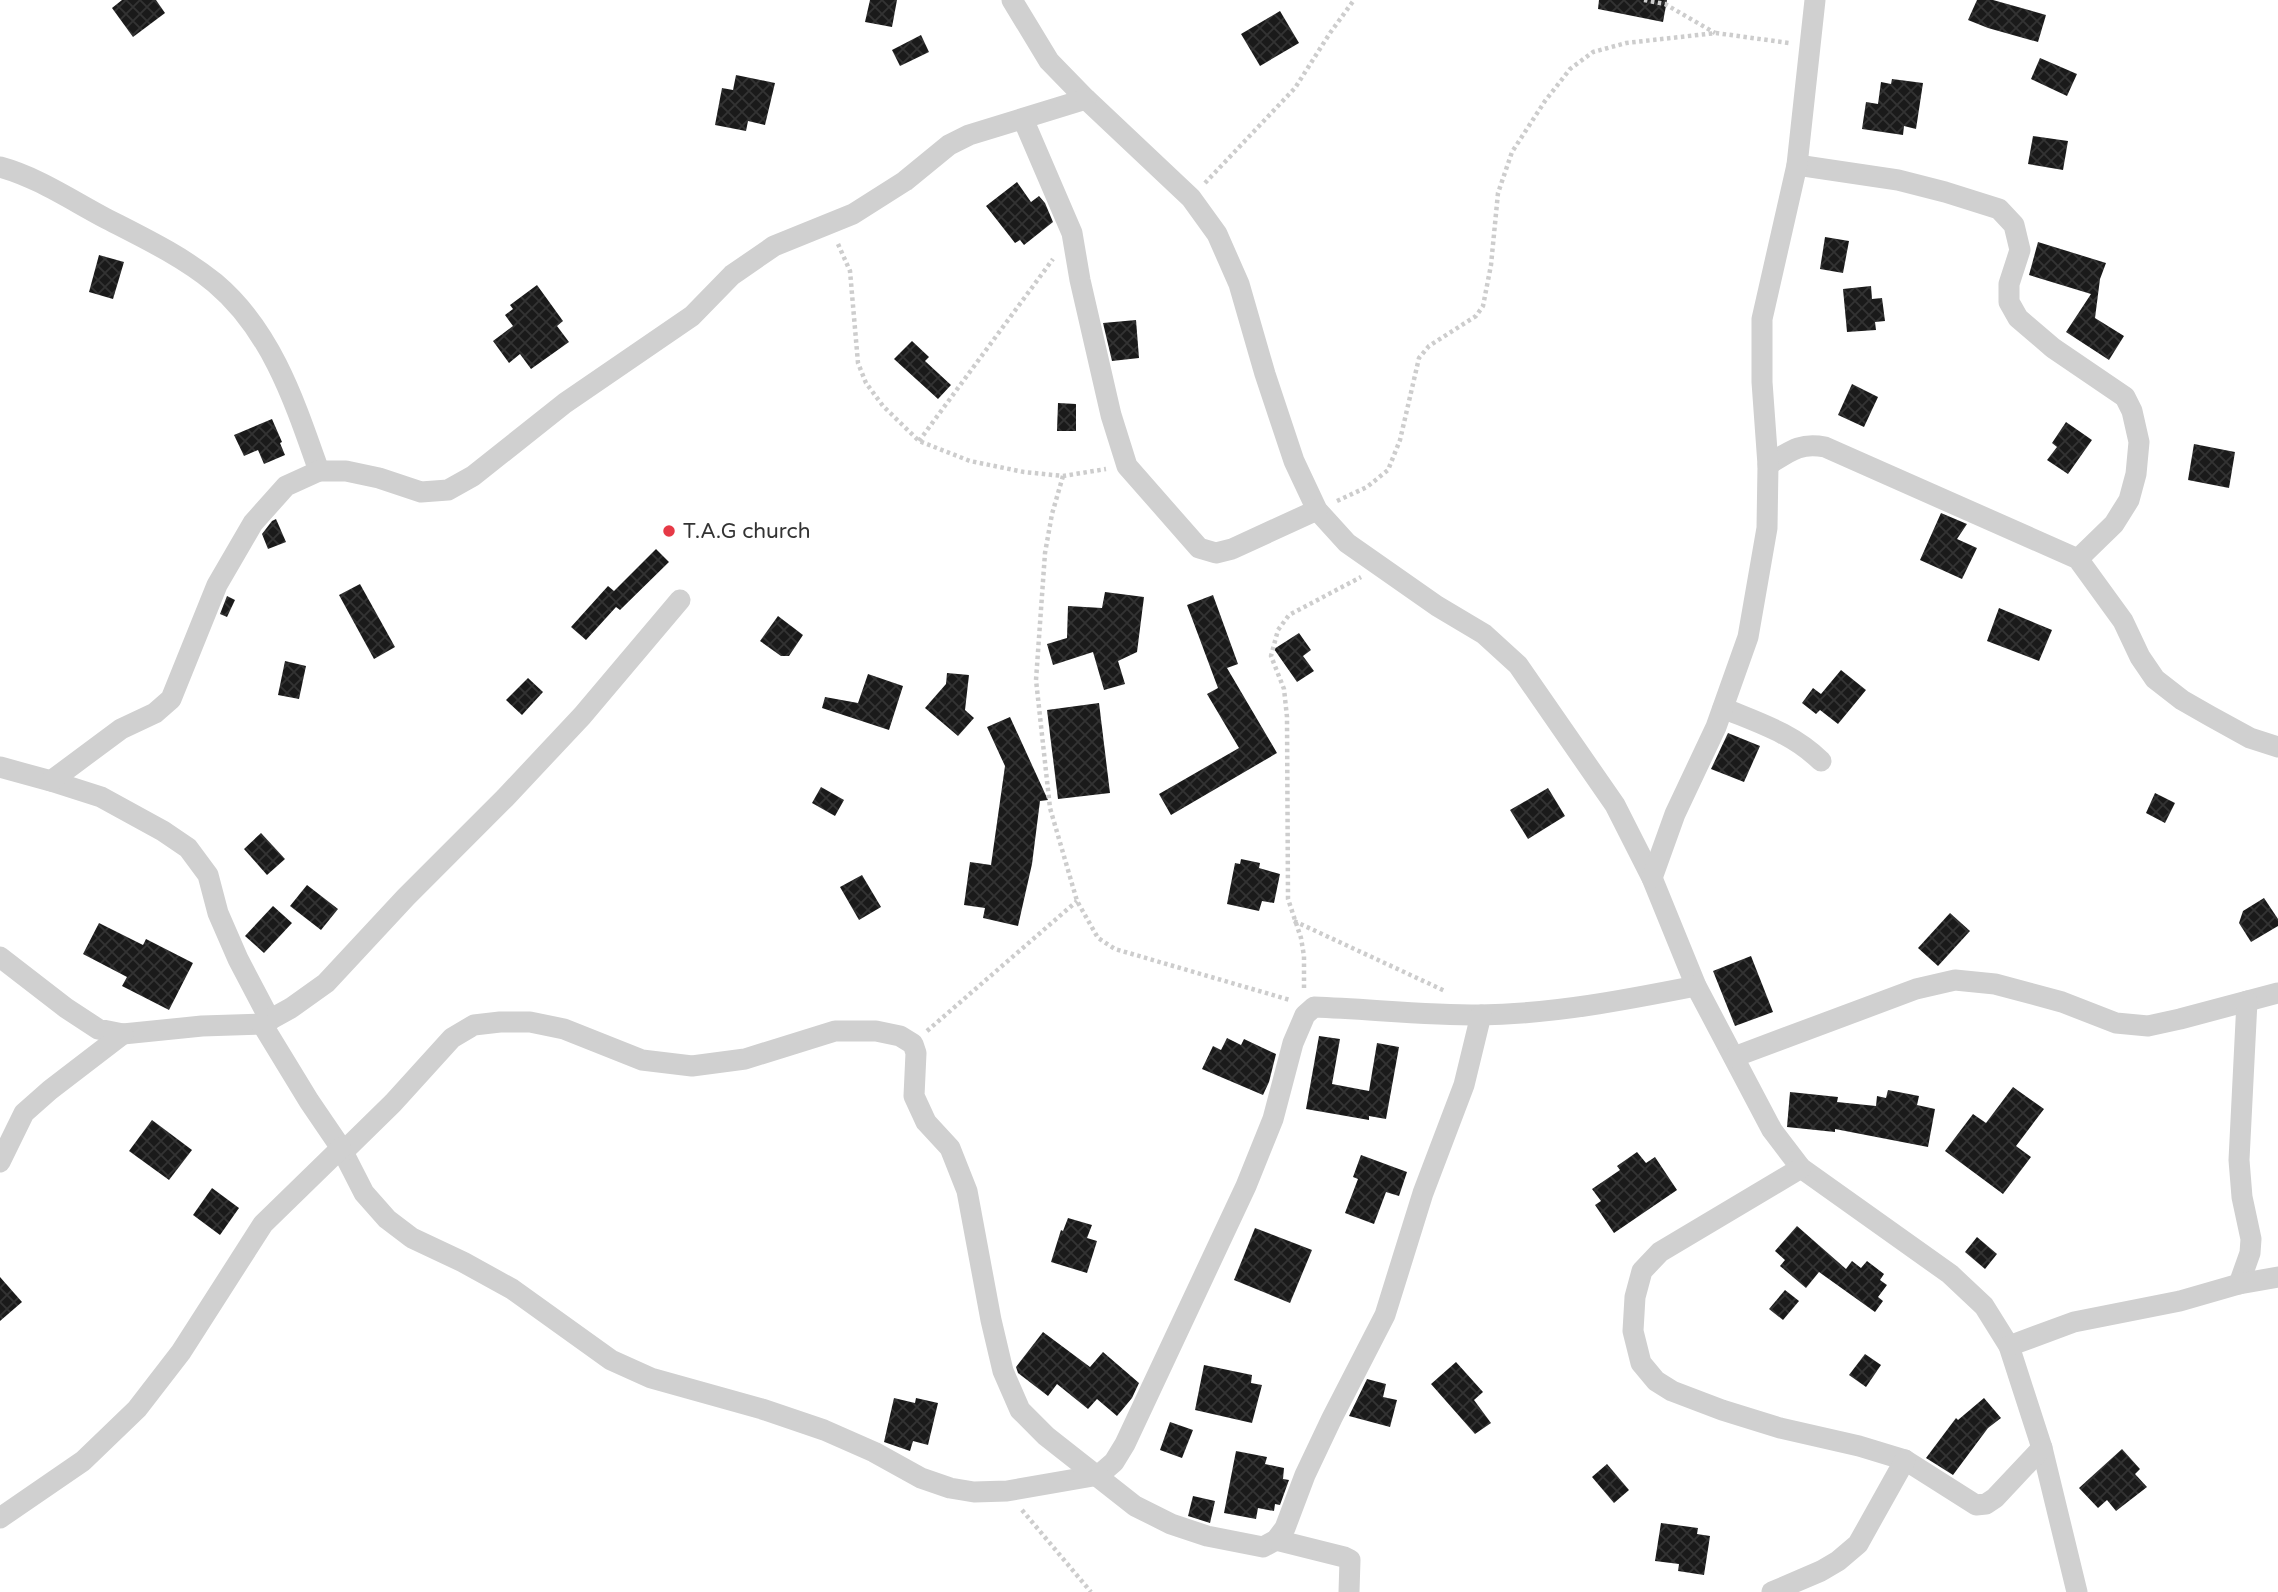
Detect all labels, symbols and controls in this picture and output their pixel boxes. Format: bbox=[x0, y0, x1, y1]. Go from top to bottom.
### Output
place label: T.A.G church bbox=[683, 519, 811, 544]
marker: T.A.G church bbox=[661, 523, 677, 539]

